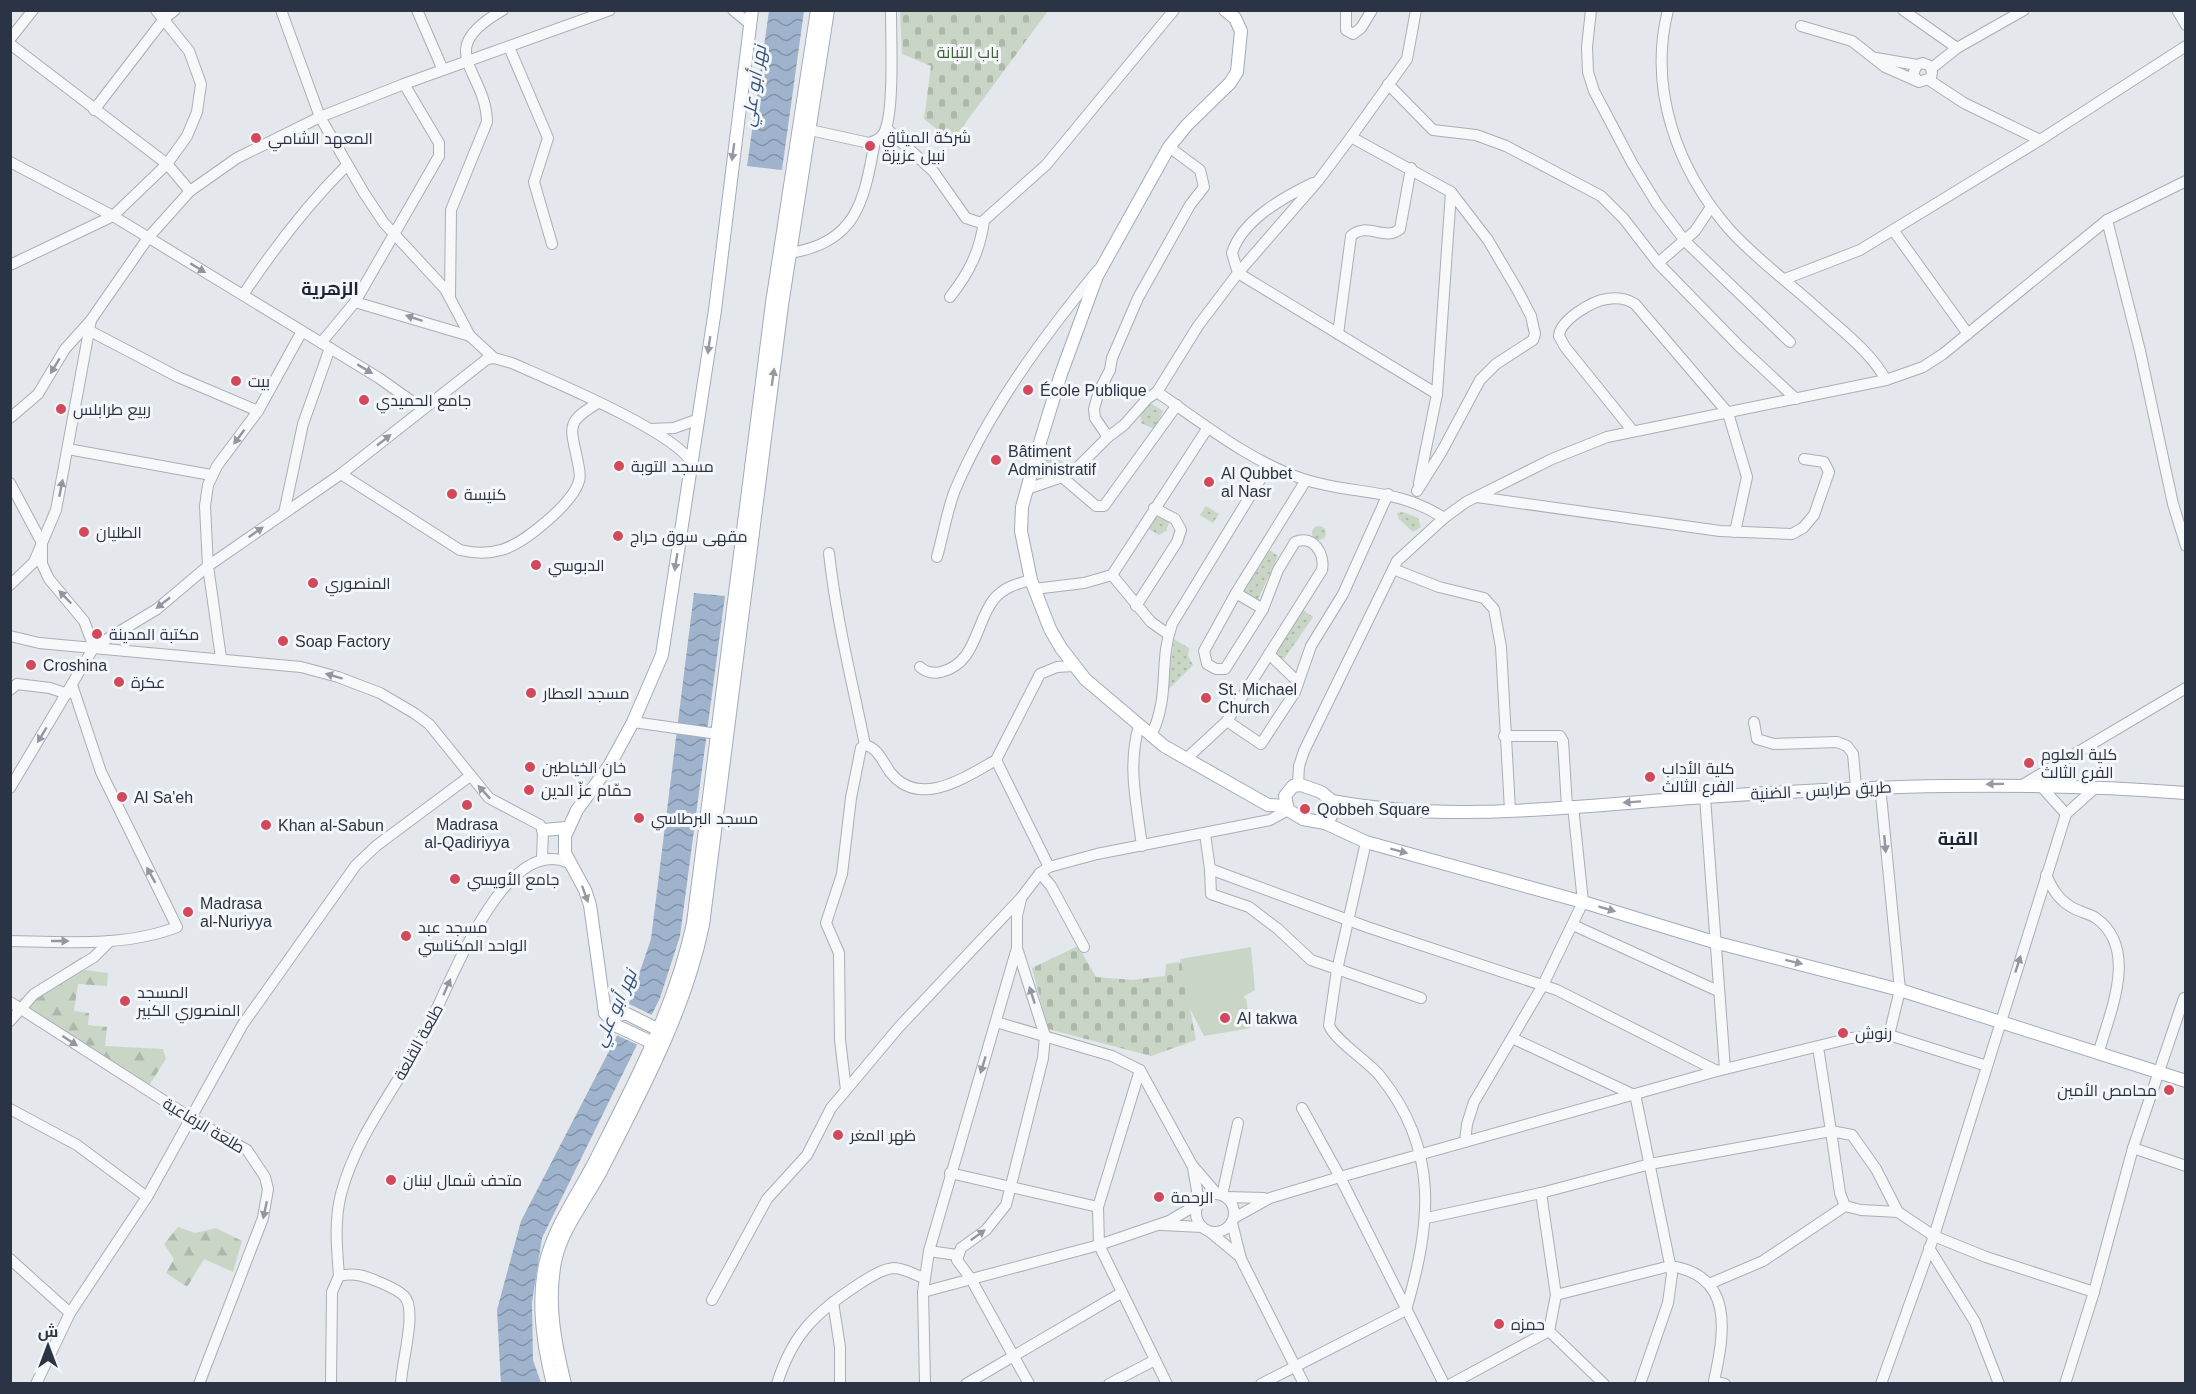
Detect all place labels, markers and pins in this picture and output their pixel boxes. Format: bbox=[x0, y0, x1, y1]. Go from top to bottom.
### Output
place label: شركة الميثاق نبيل عزيزة bbox=[882, 129, 971, 166]
place label: المعهد الشامي bbox=[268, 130, 373, 152]
marker: المعهد الشامي bbox=[249, 131, 263, 145]
marker: شركة الميثاق نبيل عزيزة bbox=[863, 139, 877, 153]
place label: بيت bbox=[248, 373, 270, 391]
marker: بيت bbox=[229, 374, 243, 388]
place label: École Publique bbox=[1040, 381, 1147, 399]
marker: École Publique bbox=[1021, 383, 1035, 397]
place label: جامع الحميدي bbox=[376, 392, 471, 414]
marker: جامع الحميدي bbox=[357, 393, 371, 407]
place label: ربيع طرابلس bbox=[73, 401, 151, 421]
marker: ربيع طرابلس bbox=[54, 402, 68, 416]
place label: Bâtiment Administratif bbox=[1008, 443, 1097, 478]
marker: Bâtiment Administratif bbox=[989, 453, 1003, 467]
place label: مسجد التوبة bbox=[631, 458, 714, 476]
marker: مسجد التوبة bbox=[612, 459, 626, 473]
place label: Al Qubbet al Nasr bbox=[1221, 465, 1293, 500]
marker: Al Qubbet al Nasr bbox=[1202, 475, 1216, 489]
place label: كنيسة bbox=[464, 486, 506, 504]
marker: كنيسة bbox=[445, 487, 459, 501]
place label: الطليان bbox=[96, 524, 142, 543]
marker: الطليان bbox=[77, 525, 91, 539]
place label: مقهى سوق حراج bbox=[630, 528, 748, 548]
marker: مقهى سوق حراج bbox=[611, 529, 625, 543]
place label: الدبوسي bbox=[548, 557, 605, 578]
marker: الدبوسي bbox=[529, 558, 543, 572]
place label: المنصوري bbox=[325, 575, 391, 597]
marker: المنصوري bbox=[306, 576, 320, 590]
place label: مكتبة المدينة bbox=[109, 626, 199, 644]
marker: مكتبة المدينة bbox=[90, 627, 104, 641]
place label: Soap Factory bbox=[295, 633, 390, 650]
marker: Soap Factory bbox=[276, 634, 290, 648]
place label: Croshina bbox=[43, 657, 107, 674]
marker: Croshina bbox=[24, 658, 38, 672]
place label: عكرة bbox=[131, 674, 165, 692]
marker: عكرة bbox=[112, 675, 126, 689]
place label: St. Michael Church bbox=[1218, 681, 1297, 716]
place label: مسجد العطار bbox=[542, 685, 629, 703]
marker: مسجد العطار bbox=[524, 686, 538, 700]
marker: St. Michael Church bbox=[1199, 691, 1213, 705]
place label: كلية العلوم الفرع الثالث bbox=[2041, 746, 2117, 784]
marker: كلية العلوم الفرع الثالث bbox=[2022, 756, 2036, 770]
place label: خان الخياطين bbox=[542, 759, 626, 778]
marker: خان الخياطين bbox=[523, 760, 537, 774]
place label: كلية الأداب الفرع الثالث bbox=[1662, 760, 1735, 798]
marker: كلية الأداب الفرع الثالث bbox=[1643, 770, 1657, 784]
place label: حمّام عزّ الدين bbox=[541, 781, 631, 802]
marker: حمّام عزّ الدين bbox=[522, 783, 536, 797]
place label: Al Sa'eh bbox=[134, 789, 193, 806]
marker: Al Sa'eh bbox=[115, 790, 129, 804]
marker: Madrasa al-Qadiriyya bbox=[460, 798, 474, 812]
place label: Qobbeh Square bbox=[1317, 801, 1430, 818]
marker: Qobbeh Square bbox=[1298, 802, 1312, 816]
place label: مسجد البرطاسي bbox=[651, 810, 758, 831]
marker: مسجد البرطاسي bbox=[632, 811, 646, 825]
place label: Madrasa al-Qadiriyya bbox=[424, 816, 510, 851]
place label: Khan al-Sabun bbox=[278, 817, 384, 834]
marker: Khan al-Sabun bbox=[259, 818, 273, 832]
place label: جامع الأويسي bbox=[467, 871, 559, 892]
marker: جامع الأويسي bbox=[448, 872, 462, 886]
place label: Madrasa al-Nuriyya bbox=[200, 895, 272, 930]
marker: Madrasa al-Nuriyya bbox=[181, 905, 195, 919]
place label: مسجد عبد الواحد المكناسي bbox=[418, 919, 527, 958]
marker: مسجد عبد الواحد المكناسي bbox=[399, 929, 413, 943]
place label: المسجد المنصوري الكبير bbox=[136, 984, 241, 1024]
marker: المسجد المنصوري الكبير bbox=[118, 994, 132, 1008]
place label: Al takwa bbox=[1237, 1010, 1298, 1027]
marker: Al takwa bbox=[1218, 1011, 1232, 1025]
place label: رنوش bbox=[1855, 1025, 1892, 1044]
marker: رنوش bbox=[1836, 1026, 1850, 1040]
place label: محامص الأمين bbox=[2057, 1082, 2157, 1101]
marker: محامص الأمين bbox=[2162, 1083, 2176, 1097]
place label: ظهر المغر bbox=[849, 1127, 916, 1146]
marker: ظهر المغر bbox=[831, 1128, 845, 1142]
place label: متحف شمال لبنان bbox=[403, 1172, 522, 1191]
marker: متحف شمال لبنان bbox=[384, 1173, 398, 1187]
place label: الرحمة bbox=[1171, 1189, 1213, 1207]
marker: الرحمة bbox=[1152, 1190, 1166, 1204]
place label: حمزه bbox=[1511, 1316, 1545, 1334]
marker: حمزه bbox=[1492, 1317, 1506, 1331]

